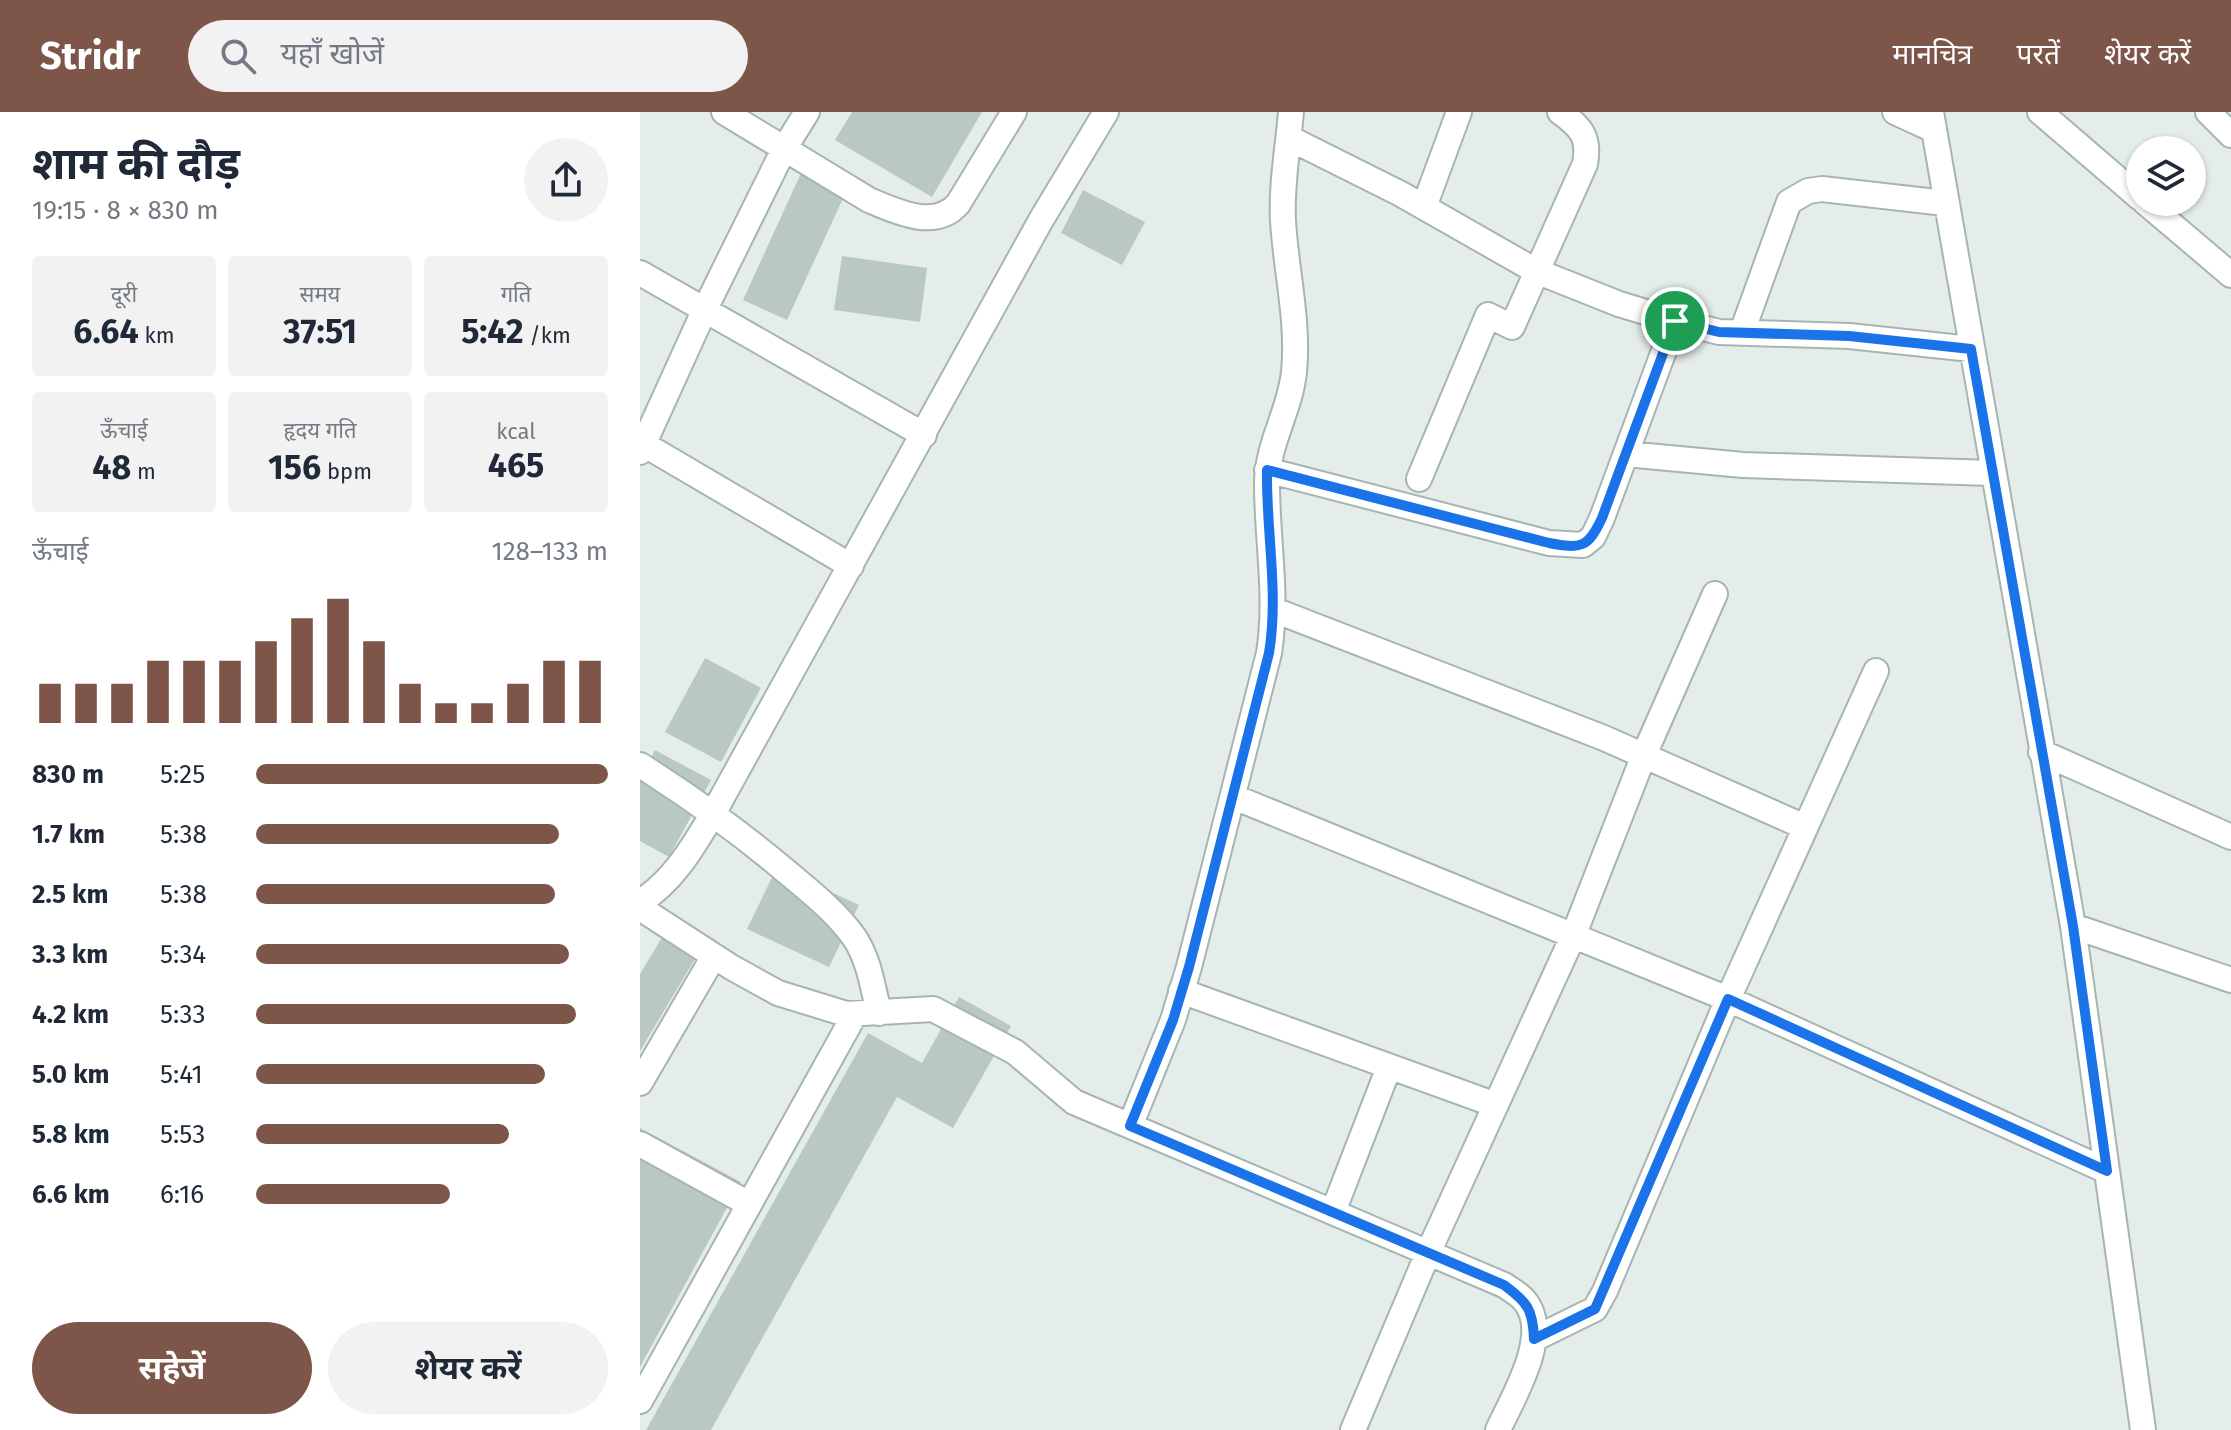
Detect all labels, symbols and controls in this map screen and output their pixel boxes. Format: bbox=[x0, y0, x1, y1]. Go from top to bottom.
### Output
search box bbox=[188, 20, 748, 92]
text: Stridr bbox=[40, 33, 140, 79]
icon: search bbox=[216, 34, 260, 78]
text: यहाँ खोजें bbox=[280, 36, 384, 72]
text: मानचित्र bbox=[1893, 38, 1973, 71]
text: परतें bbox=[2017, 38, 2060, 71]
text: शेयर करें bbox=[2104, 38, 2191, 71]
map controls bbox=[2126, 136, 2206, 216]
button: layers bbox=[2126, 136, 2206, 216]
text: शाम की दौड़ bbox=[32, 138, 240, 191]
button: share bbox=[524, 138, 608, 222]
text: 19:15 · 8 × 830 m bbox=[32, 195, 219, 226]
text: दूरी bbox=[111, 281, 137, 308]
text: समय bbox=[300, 281, 340, 308]
text: गति bbox=[501, 281, 531, 308]
pin bbox=[1641, 287, 1709, 355]
icon: arrive bbox=[1653, 299, 1697, 343]
text: 6.64 bbox=[73, 311, 139, 352]
text: 37:51 bbox=[283, 311, 357, 352]
text: 5:42 bbox=[461, 311, 523, 352]
text: km bbox=[139, 322, 175, 349]
text: /km bbox=[523, 322, 571, 349]
text: ऊँचाई bbox=[100, 417, 148, 444]
text: हृदय गति bbox=[284, 417, 357, 444]
text: kcal bbox=[496, 418, 536, 445]
text: 465 bbox=[488, 445, 544, 486]
text: 48 bbox=[92, 447, 131, 488]
text: 156 bbox=[268, 447, 321, 488]
text: m bbox=[131, 458, 156, 485]
text: bpm bbox=[321, 458, 372, 485]
text: ऊँचाई bbox=[32, 536, 88, 567]
text: 128–133 m bbox=[491, 536, 608, 567]
text: 830 m bbox=[32, 759, 104, 790]
text: 5:25 bbox=[160, 759, 205, 790]
text: 1.7 km bbox=[32, 819, 105, 850]
text: 5:38 bbox=[160, 819, 207, 850]
text: 2.5 km bbox=[32, 879, 108, 910]
text: 5:38 bbox=[160, 879, 207, 910]
text: 3.3 km bbox=[32, 939, 108, 970]
text: 5:34 bbox=[160, 939, 206, 970]
text: 4.2 km bbox=[32, 999, 109, 1030]
text: 5:33 bbox=[160, 999, 205, 1030]
text: 5.0 km bbox=[32, 1059, 110, 1090]
text: 5:41 bbox=[160, 1059, 203, 1090]
text: 5.8 km bbox=[32, 1119, 110, 1150]
text: 5:53 bbox=[160, 1119, 205, 1150]
text: 6.6 km bbox=[32, 1179, 110, 1210]
text: 6:16 bbox=[160, 1179, 204, 1210]
button: सहेजें bbox=[32, 1322, 312, 1414]
button: शेयर करें bbox=[328, 1322, 608, 1414]

